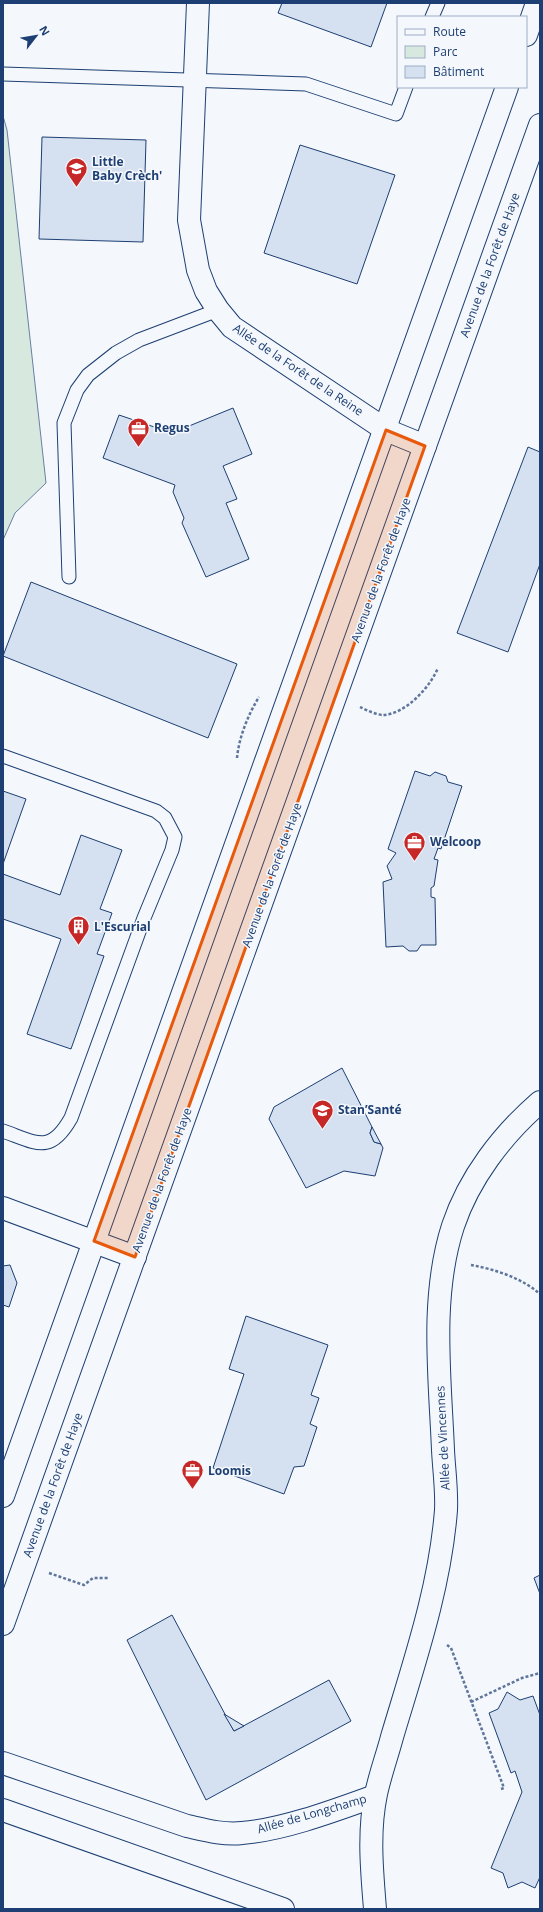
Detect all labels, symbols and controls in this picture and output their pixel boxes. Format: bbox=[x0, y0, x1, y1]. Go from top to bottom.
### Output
north arrow bbox=[16, 16, 56, 56]
legend bbox=[397, 16, 527, 88]
text: N bbox=[36, 23, 54, 38]
text: Route bbox=[433, 23, 466, 40]
text: Parc bbox=[433, 43, 458, 60]
text: Bâtiment bbox=[433, 63, 484, 80]
place label: Little Baby Crèch' bbox=[92, 153, 162, 184]
school or university icon: Little Baby Crèch' bbox=[63, 156, 89, 189]
street label: Avenue de la Forêt de Haye bbox=[455, 190, 524, 340]
street label: Allée de la Forêt de la Reine bbox=[230, 319, 367, 420]
office icon: Regus bbox=[126, 415, 152, 448]
place label: Regus bbox=[154, 419, 190, 436]
street label: Avenue de la Forêt de Haye bbox=[346, 495, 415, 645]
street label: Avenue de la Forêt de Haye bbox=[237, 800, 306, 950]
office icon: Welcoop bbox=[401, 829, 427, 862]
place label: Welcoop bbox=[430, 833, 481, 850]
building icon: L'Escurial bbox=[66, 914, 92, 947]
place label: L'Escurial bbox=[94, 918, 151, 935]
school or university icon: Stan’Santé bbox=[310, 1097, 336, 1130]
place label: Stan’Santé bbox=[338, 1101, 402, 1118]
street label: Avenue de la Forêt de Haye bbox=[127, 1105, 196, 1255]
street label: Allée de Vincennes bbox=[431, 1385, 454, 1491]
street label: Avenue de la Forêt de Haye bbox=[18, 1410, 87, 1560]
office icon: Loomis bbox=[179, 1458, 205, 1491]
place label: Loomis bbox=[208, 1462, 251, 1479]
street label: Allée de Longchamp bbox=[255, 1790, 369, 1837]

